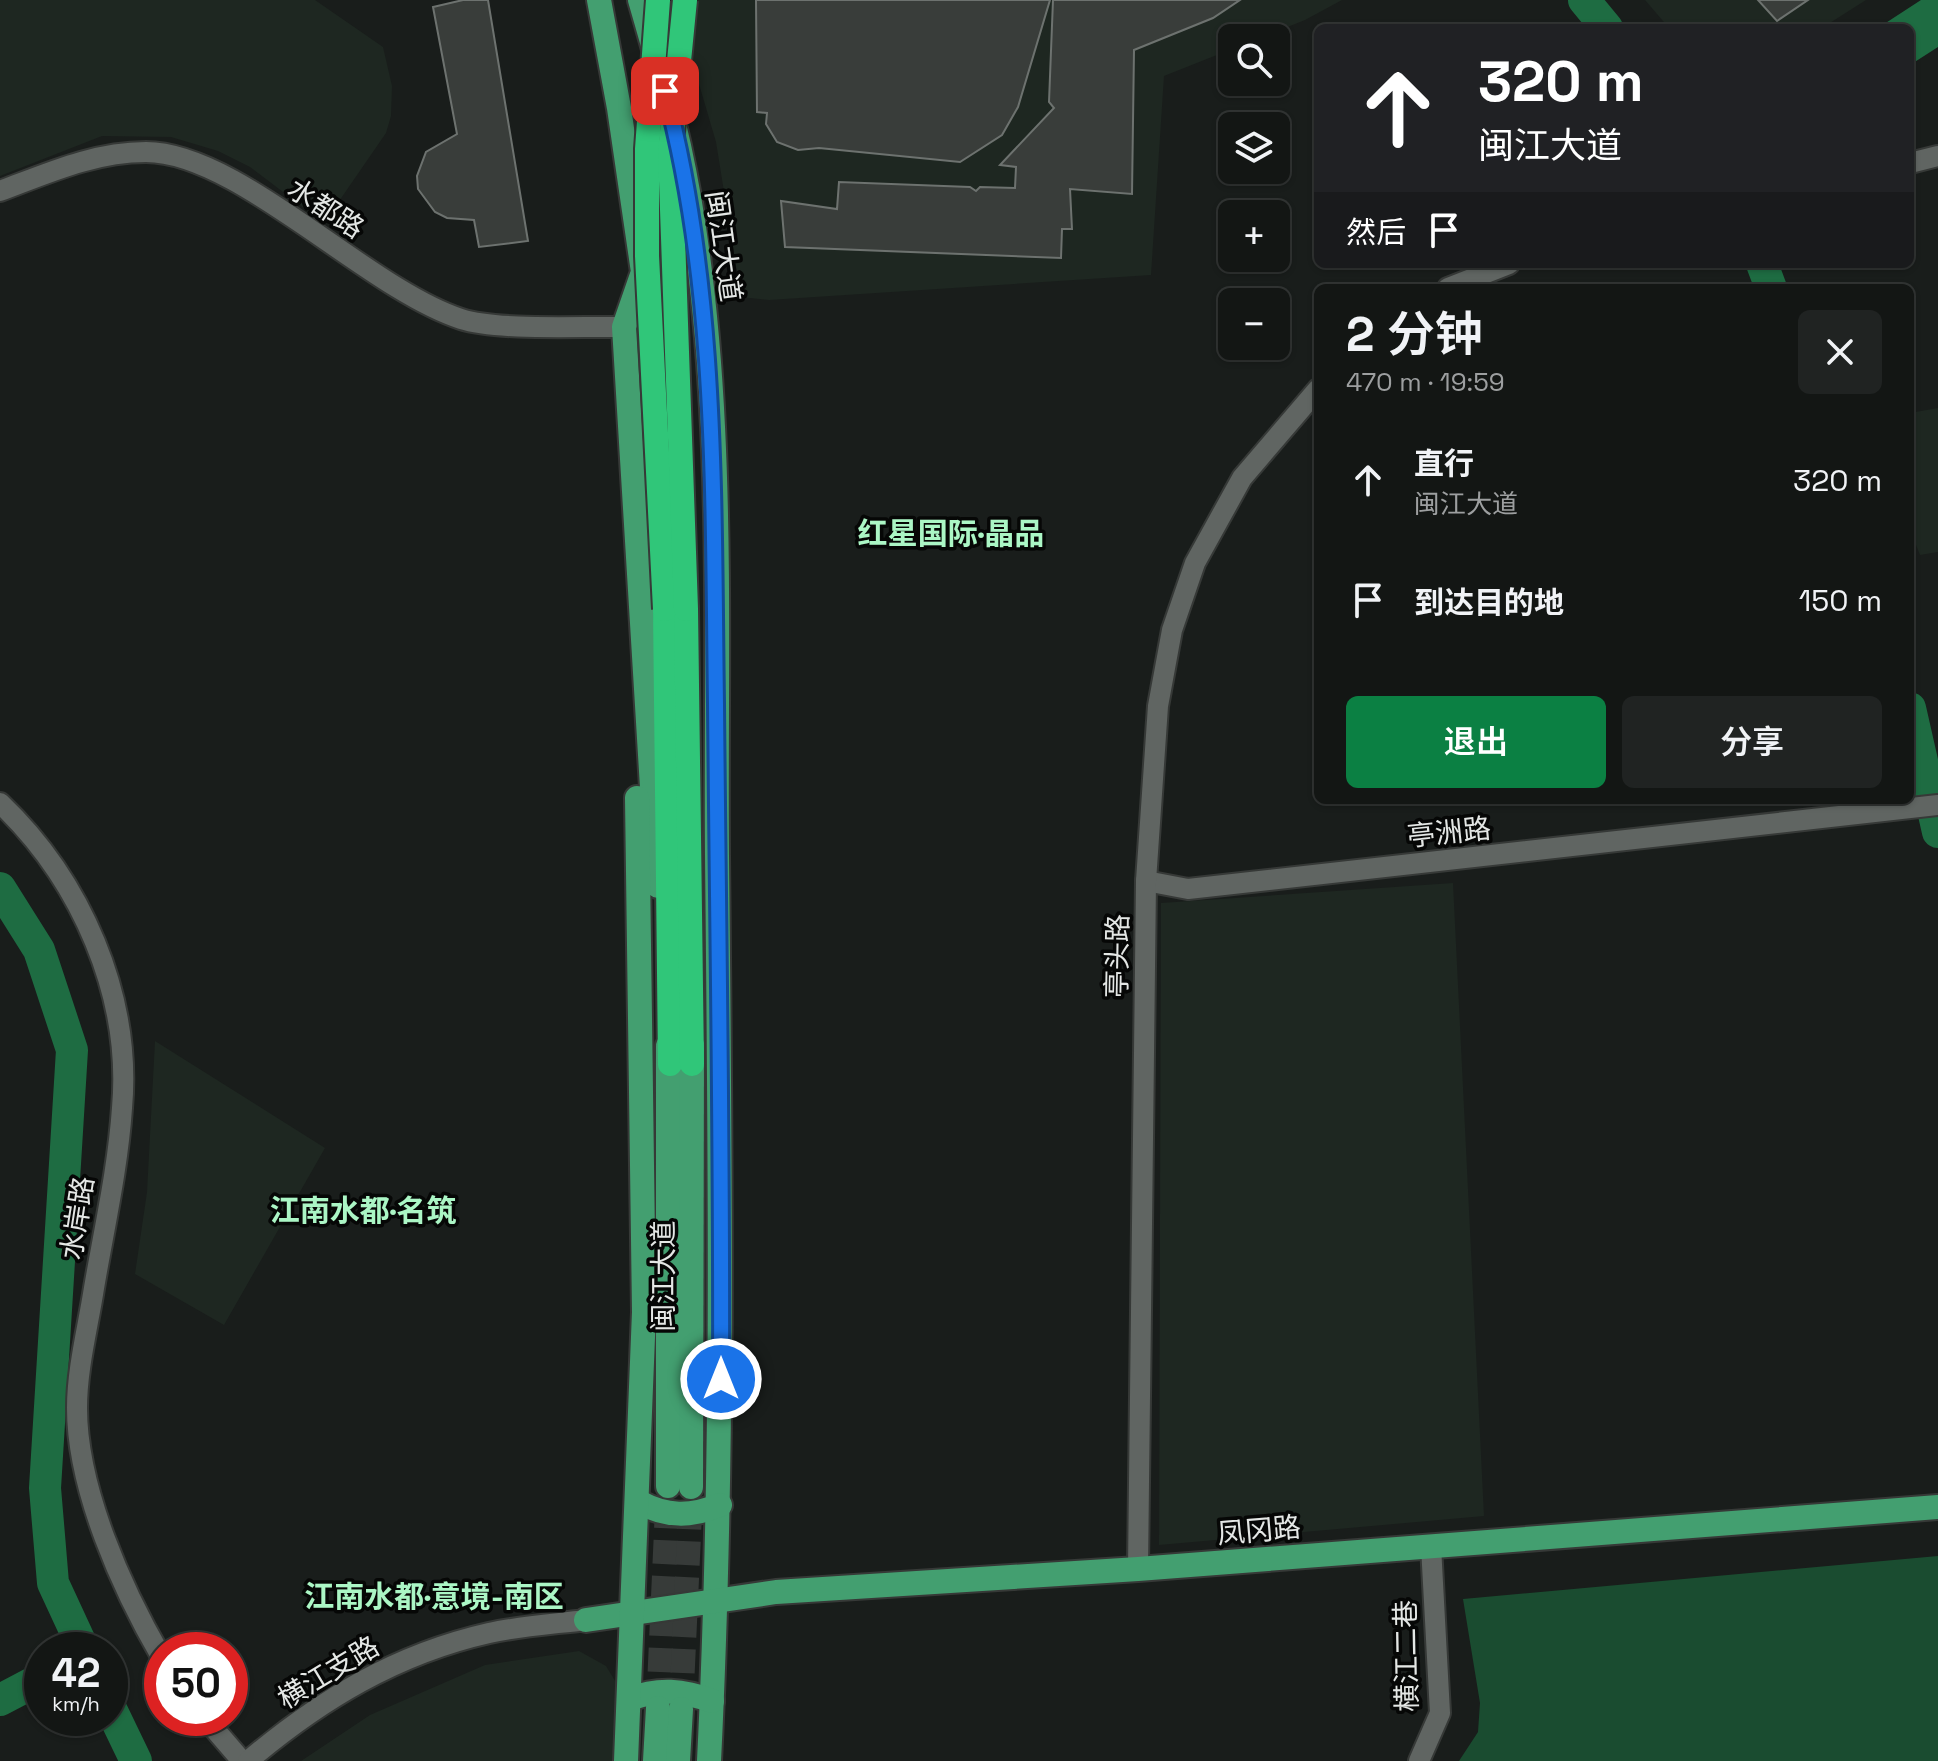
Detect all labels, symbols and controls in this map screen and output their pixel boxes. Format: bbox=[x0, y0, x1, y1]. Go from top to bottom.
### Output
map controls bbox=[1218, 24, 1290, 360]
button: search bbox=[1218, 24, 1290, 96]
text: 320 m bbox=[1478, 46, 1644, 117]
icon: ahead bbox=[1346, 56, 1450, 160]
pin bbox=[631, 57, 699, 125]
icon: arrive bbox=[643, 69, 687, 113]
button: layers bbox=[1218, 112, 1290, 184]
text: 闽江大道 bbox=[1478, 123, 1622, 169]
street label: 水都路 bbox=[281, 170, 371, 246]
street label: 闽江大道 bbox=[698, 188, 750, 304]
button: + bbox=[1218, 200, 1290, 272]
icon: arrive bbox=[1422, 208, 1466, 252]
text: 然后 bbox=[1346, 213, 1406, 252]
button: − bbox=[1218, 288, 1290, 360]
text: 2 分钟 bbox=[1346, 304, 1483, 365]
button: close bbox=[1798, 310, 1882, 394]
text: 470 m · 19:59 bbox=[1346, 365, 1505, 399]
text: 直行 bbox=[1414, 444, 1474, 483]
icon: ahead bbox=[1346, 458, 1390, 502]
text: 320 m bbox=[1793, 461, 1882, 500]
text: 闽江大道 bbox=[1414, 487, 1518, 521]
district label: 红星国际·晶品 bbox=[858, 514, 1044, 553]
icon: arrive bbox=[1346, 578, 1390, 622]
text: 150 m bbox=[1799, 581, 1882, 620]
text: 到达目的地 bbox=[1414, 583, 1564, 622]
button: 退出 bbox=[1346, 696, 1606, 788]
button: 分享 bbox=[1622, 696, 1882, 788]
street label: 亭洲路 bbox=[1405, 810, 1493, 854]
street label: 亭头路 bbox=[1098, 914, 1136, 998]
street label: 水岸路 bbox=[53, 1174, 101, 1262]
district label: 江南水都·名筑 bbox=[270, 1191, 456, 1230]
street label: 闽江大道 bbox=[645, 1220, 681, 1332]
position arrow bbox=[679, 1337, 763, 1421]
street label: 凤冈路 bbox=[1216, 1508, 1302, 1552]
district label: 江南水都·意境-南区 bbox=[304, 1577, 564, 1616]
street label: 横江二巷 bbox=[1387, 1600, 1425, 1712]
street label: 横江支路 bbox=[271, 1628, 385, 1716]
speed limit sign: 50 bbox=[144, 1632, 248, 1736]
text: 42 bbox=[51, 1648, 101, 1699]
text: km/h bbox=[52, 1691, 100, 1717]

